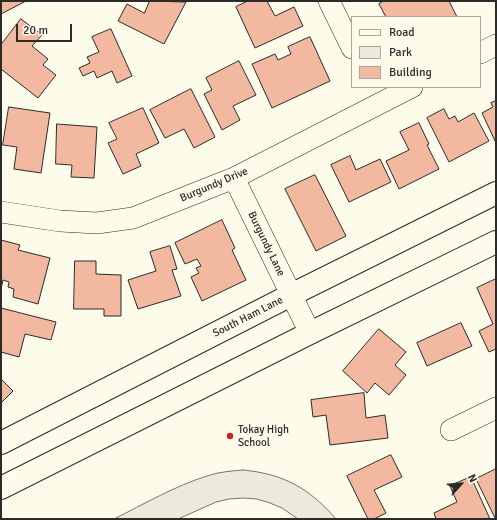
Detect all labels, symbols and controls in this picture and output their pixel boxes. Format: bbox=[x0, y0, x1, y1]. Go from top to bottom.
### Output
scale bar bbox=[18, 16, 74, 42]
legend bbox=[351, 16, 481, 88]
text: 20 m bbox=[23, 23, 48, 38]
text: Road bbox=[389, 25, 415, 40]
text: Park bbox=[389, 45, 412, 60]
text: Building bbox=[389, 65, 432, 80]
street label: Burgundy Drive bbox=[178, 165, 250, 205]
street label: Burgundy Lane bbox=[245, 209, 287, 279]
street label: South Ham Lane bbox=[211, 294, 285, 340]
place label: Tokay High School bbox=[238, 423, 289, 449]
marker: Tokay High School bbox=[225, 431, 235, 441]
north arrow bbox=[441, 464, 481, 504]
text: N bbox=[465, 472, 480, 485]

